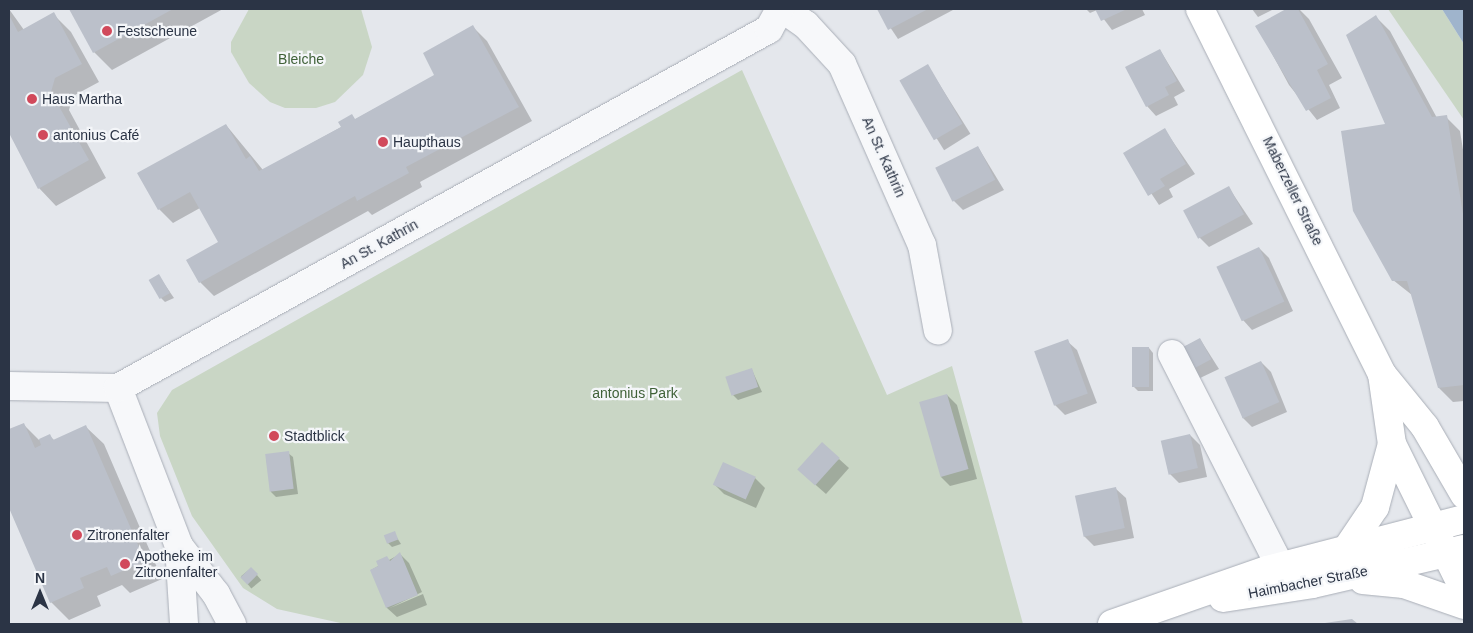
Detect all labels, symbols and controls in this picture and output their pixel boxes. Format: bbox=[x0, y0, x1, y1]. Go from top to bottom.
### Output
place label: Festscheune bbox=[117, 23, 197, 39]
marker: Festscheune bbox=[101, 25, 113, 37]
park label: Bleiche bbox=[278, 51, 324, 67]
place label: Haus Martha bbox=[42, 91, 122, 107]
marker: Haus Martha bbox=[26, 93, 38, 105]
street label: An St. Kathrin bbox=[859, 114, 909, 200]
place label: antonius Café bbox=[53, 127, 139, 143]
marker: antonius Café bbox=[37, 129, 49, 141]
place label: Haupthaus bbox=[393, 134, 461, 150]
street label: Maberzeller Straße bbox=[1259, 134, 1327, 248]
marker: Haupthaus bbox=[377, 136, 389, 148]
street label: An St. Kathrin bbox=[337, 216, 421, 272]
park label: antonius Park bbox=[592, 385, 678, 401]
place label: Stadtblick bbox=[284, 428, 345, 444]
marker: Stadtblick bbox=[268, 430, 280, 442]
place label: Zitronenfalter bbox=[87, 527, 169, 543]
marker: Zitronenfalter bbox=[71, 529, 83, 541]
place label: Apotheke im Zitronenfalter bbox=[135, 548, 217, 580]
marker: Apotheke im Zitronenfalter bbox=[119, 558, 131, 570]
street label: Haimbacher Straße bbox=[1247, 562, 1369, 602]
north arrow bbox=[15, 568, 65, 618]
text: N bbox=[35, 570, 45, 586]

